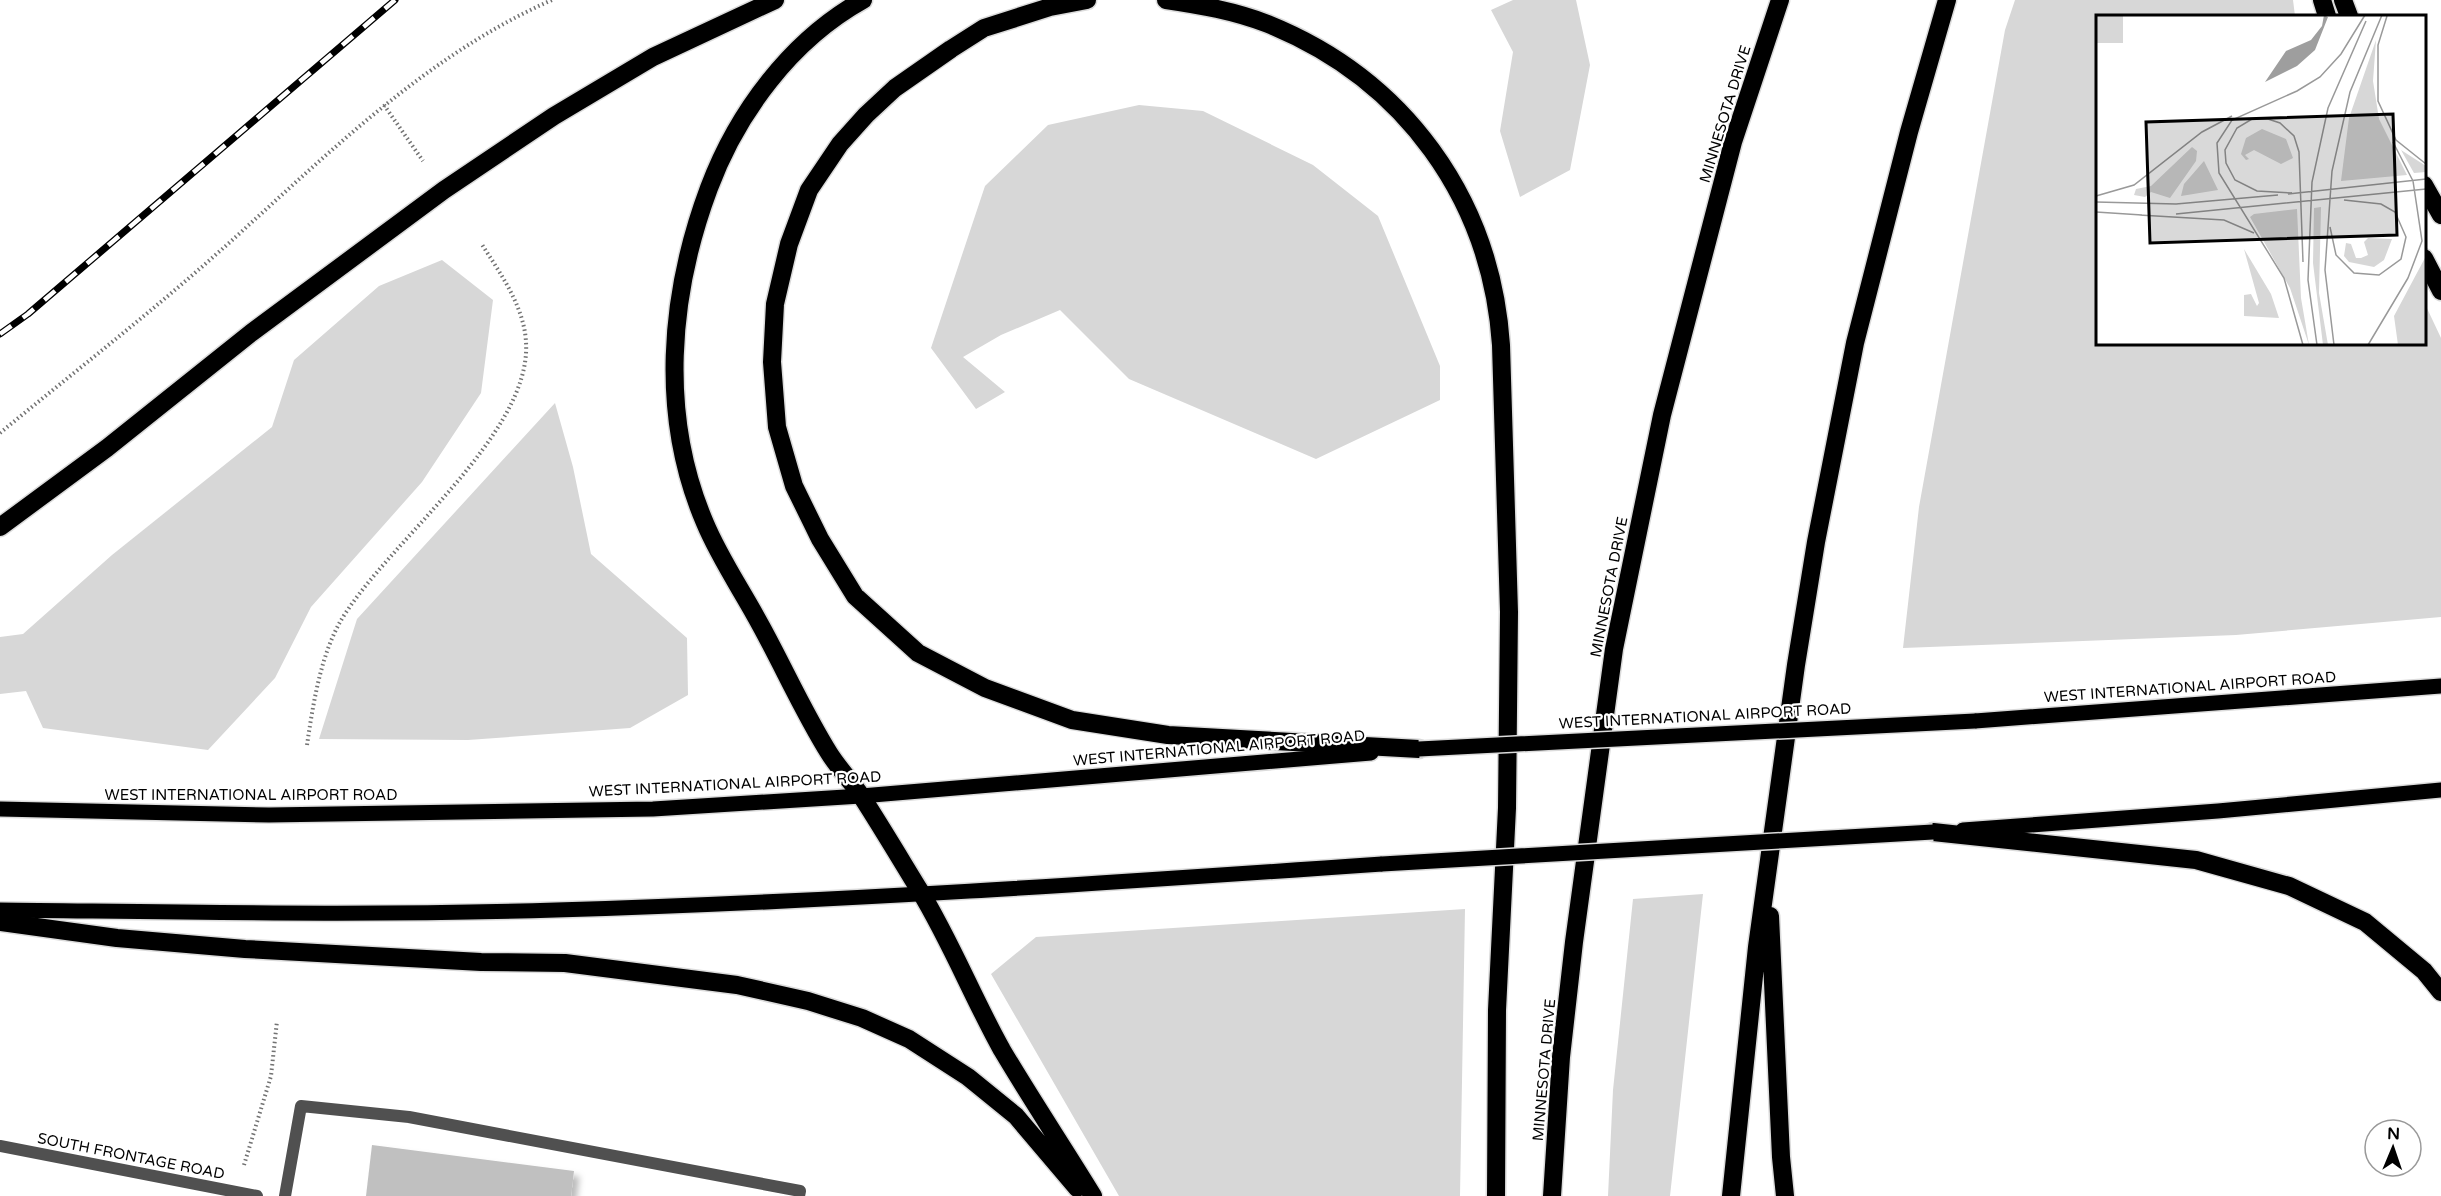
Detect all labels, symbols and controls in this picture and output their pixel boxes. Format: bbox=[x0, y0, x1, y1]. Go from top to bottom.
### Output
inset map bbox=[2096, 15, 2426, 345]
street label: MINNESOTA DRIVE bbox=[1696, 43, 1754, 185]
street label: MINNESOTA DRIVE bbox=[1587, 515, 1631, 659]
street label: WEST INTERNATIONAL AIRPORT ROAD bbox=[2043, 668, 2337, 706]
street label: WEST INTERNATIONAL AIRPORT ROAD bbox=[1558, 699, 1852, 733]
street label: WEST INTERNATIONAL AIRPORT ROAD bbox=[1072, 726, 1366, 770]
street label: WEST INTERNATIONAL AIRPORT ROAD bbox=[588, 767, 882, 801]
street label: WEST INTERNATIONAL AIRPORT ROAD bbox=[104, 786, 398, 804]
street label: MINNESOTA DRIVE bbox=[1529, 998, 1559, 1142]
north arrow bbox=[2363, 1118, 2423, 1178]
text: N bbox=[2387, 1124, 2400, 1144]
street label: SOUTH FRONTAGE ROAD bbox=[36, 1129, 226, 1183]

